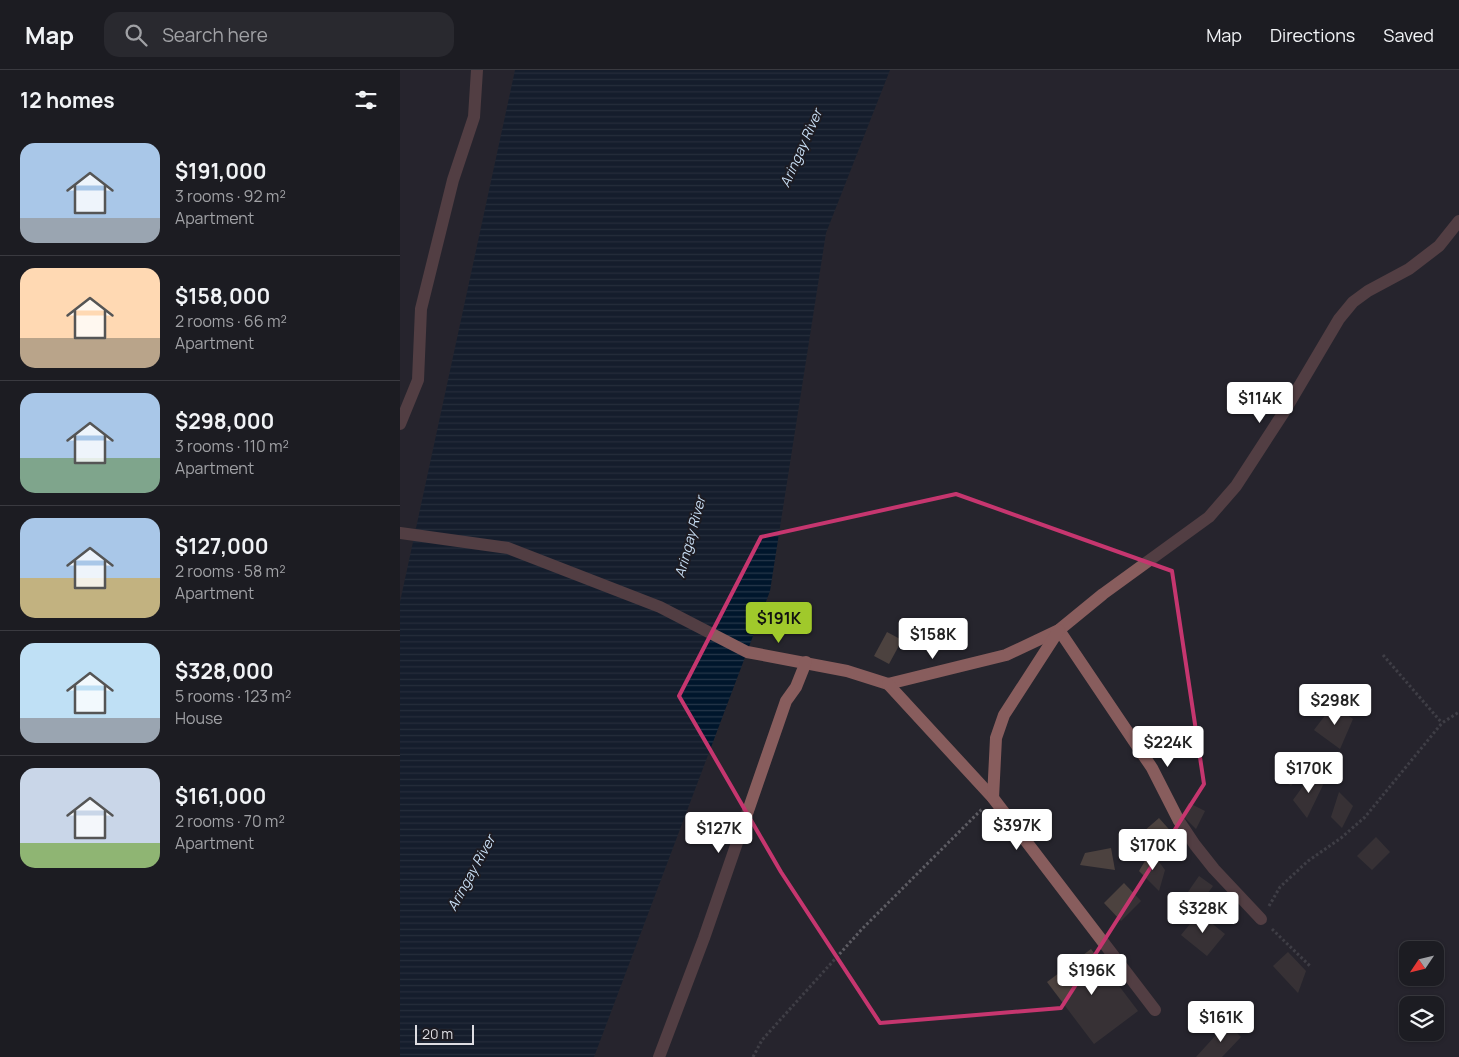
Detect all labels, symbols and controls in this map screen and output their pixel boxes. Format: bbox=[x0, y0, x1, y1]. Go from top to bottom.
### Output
search box bbox=[104, 12, 454, 57]
text: Map bbox=[25, 18, 74, 51]
icon: search bbox=[122, 21, 150, 49]
text: Search here bbox=[162, 22, 268, 48]
text: Map bbox=[1206, 23, 1242, 47]
text: Directions bbox=[1270, 23, 1355, 47]
text: Saved bbox=[1383, 23, 1434, 47]
text: 12 homes bbox=[20, 86, 115, 114]
icon: filters bbox=[352, 86, 380, 114]
water label: Aringay River bbox=[775, 104, 827, 190]
text: $191,000 bbox=[175, 157, 267, 185]
icon: home bbox=[60, 163, 120, 223]
text: 3 rooms · 92 m² bbox=[175, 185, 286, 207]
text: Apartment bbox=[175, 207, 254, 229]
text: $158,000 bbox=[175, 282, 270, 310]
icon: home bbox=[60, 288, 120, 348]
text: 2 rooms · 66 m² bbox=[175, 310, 287, 332]
text: Apartment bbox=[175, 332, 254, 354]
pin: $114K bbox=[1225, 382, 1295, 424]
text: $114K bbox=[1238, 387, 1282, 409]
text: $298,000 bbox=[175, 407, 274, 435]
icon: home bbox=[60, 413, 120, 473]
text: 3 rooms · 110 m² bbox=[175, 435, 289, 457]
text: Apartment bbox=[175, 457, 254, 479]
water label: Aringay River bbox=[670, 492, 710, 580]
text: $127,000 bbox=[175, 532, 269, 560]
icon: home bbox=[60, 538, 120, 598]
text: 2 rooms · 58 m² bbox=[175, 560, 286, 582]
text: Apartment bbox=[175, 582, 254, 604]
pin: $191K bbox=[744, 602, 814, 644]
text: $191K bbox=[757, 607, 801, 629]
pin: $158K bbox=[898, 618, 968, 660]
text: $158K bbox=[910, 623, 956, 645]
text: $328,000 bbox=[175, 657, 274, 685]
icon: home bbox=[60, 663, 120, 723]
pin: $298K bbox=[1300, 684, 1370, 726]
text: 5 rooms · 123 m² bbox=[175, 685, 291, 707]
text: $298K bbox=[1310, 689, 1360, 711]
text: House bbox=[175, 707, 223, 729]
pin: $224K bbox=[1133, 726, 1203, 768]
text: $224K bbox=[1144, 731, 1192, 753]
pin: $170K bbox=[1274, 752, 1344, 794]
text: $170K bbox=[1286, 757, 1332, 779]
text: $161,000 bbox=[175, 782, 266, 810]
icon: home bbox=[60, 788, 120, 848]
pin: $397K bbox=[982, 808, 1052, 851]
text: 2 rooms · 70 m² bbox=[175, 810, 285, 832]
pin: $127K bbox=[684, 812, 754, 854]
text: $397K bbox=[993, 814, 1041, 836]
text: $127K bbox=[696, 817, 742, 839]
pin: $170K bbox=[1118, 828, 1188, 871]
water label: Aringay River bbox=[442, 830, 500, 914]
text: Apartment bbox=[175, 832, 254, 854]
text: $170K bbox=[1130, 834, 1176, 856]
pin: $328K bbox=[1168, 892, 1238, 934]
text: $328K bbox=[1178, 897, 1228, 919]
north arrow bbox=[1399, 941, 1444, 986]
map controls bbox=[1399, 941, 1444, 1041]
pin: $196K bbox=[1057, 954, 1127, 996]
text: $196K bbox=[1068, 959, 1116, 981]
button: layers bbox=[1399, 996, 1444, 1041]
pin: $161K bbox=[1186, 1000, 1256, 1043]
text: $161K bbox=[1199, 1006, 1243, 1028]
scale bar bbox=[415, 1022, 474, 1045]
text: 20 m bbox=[422, 1024, 453, 1043]

